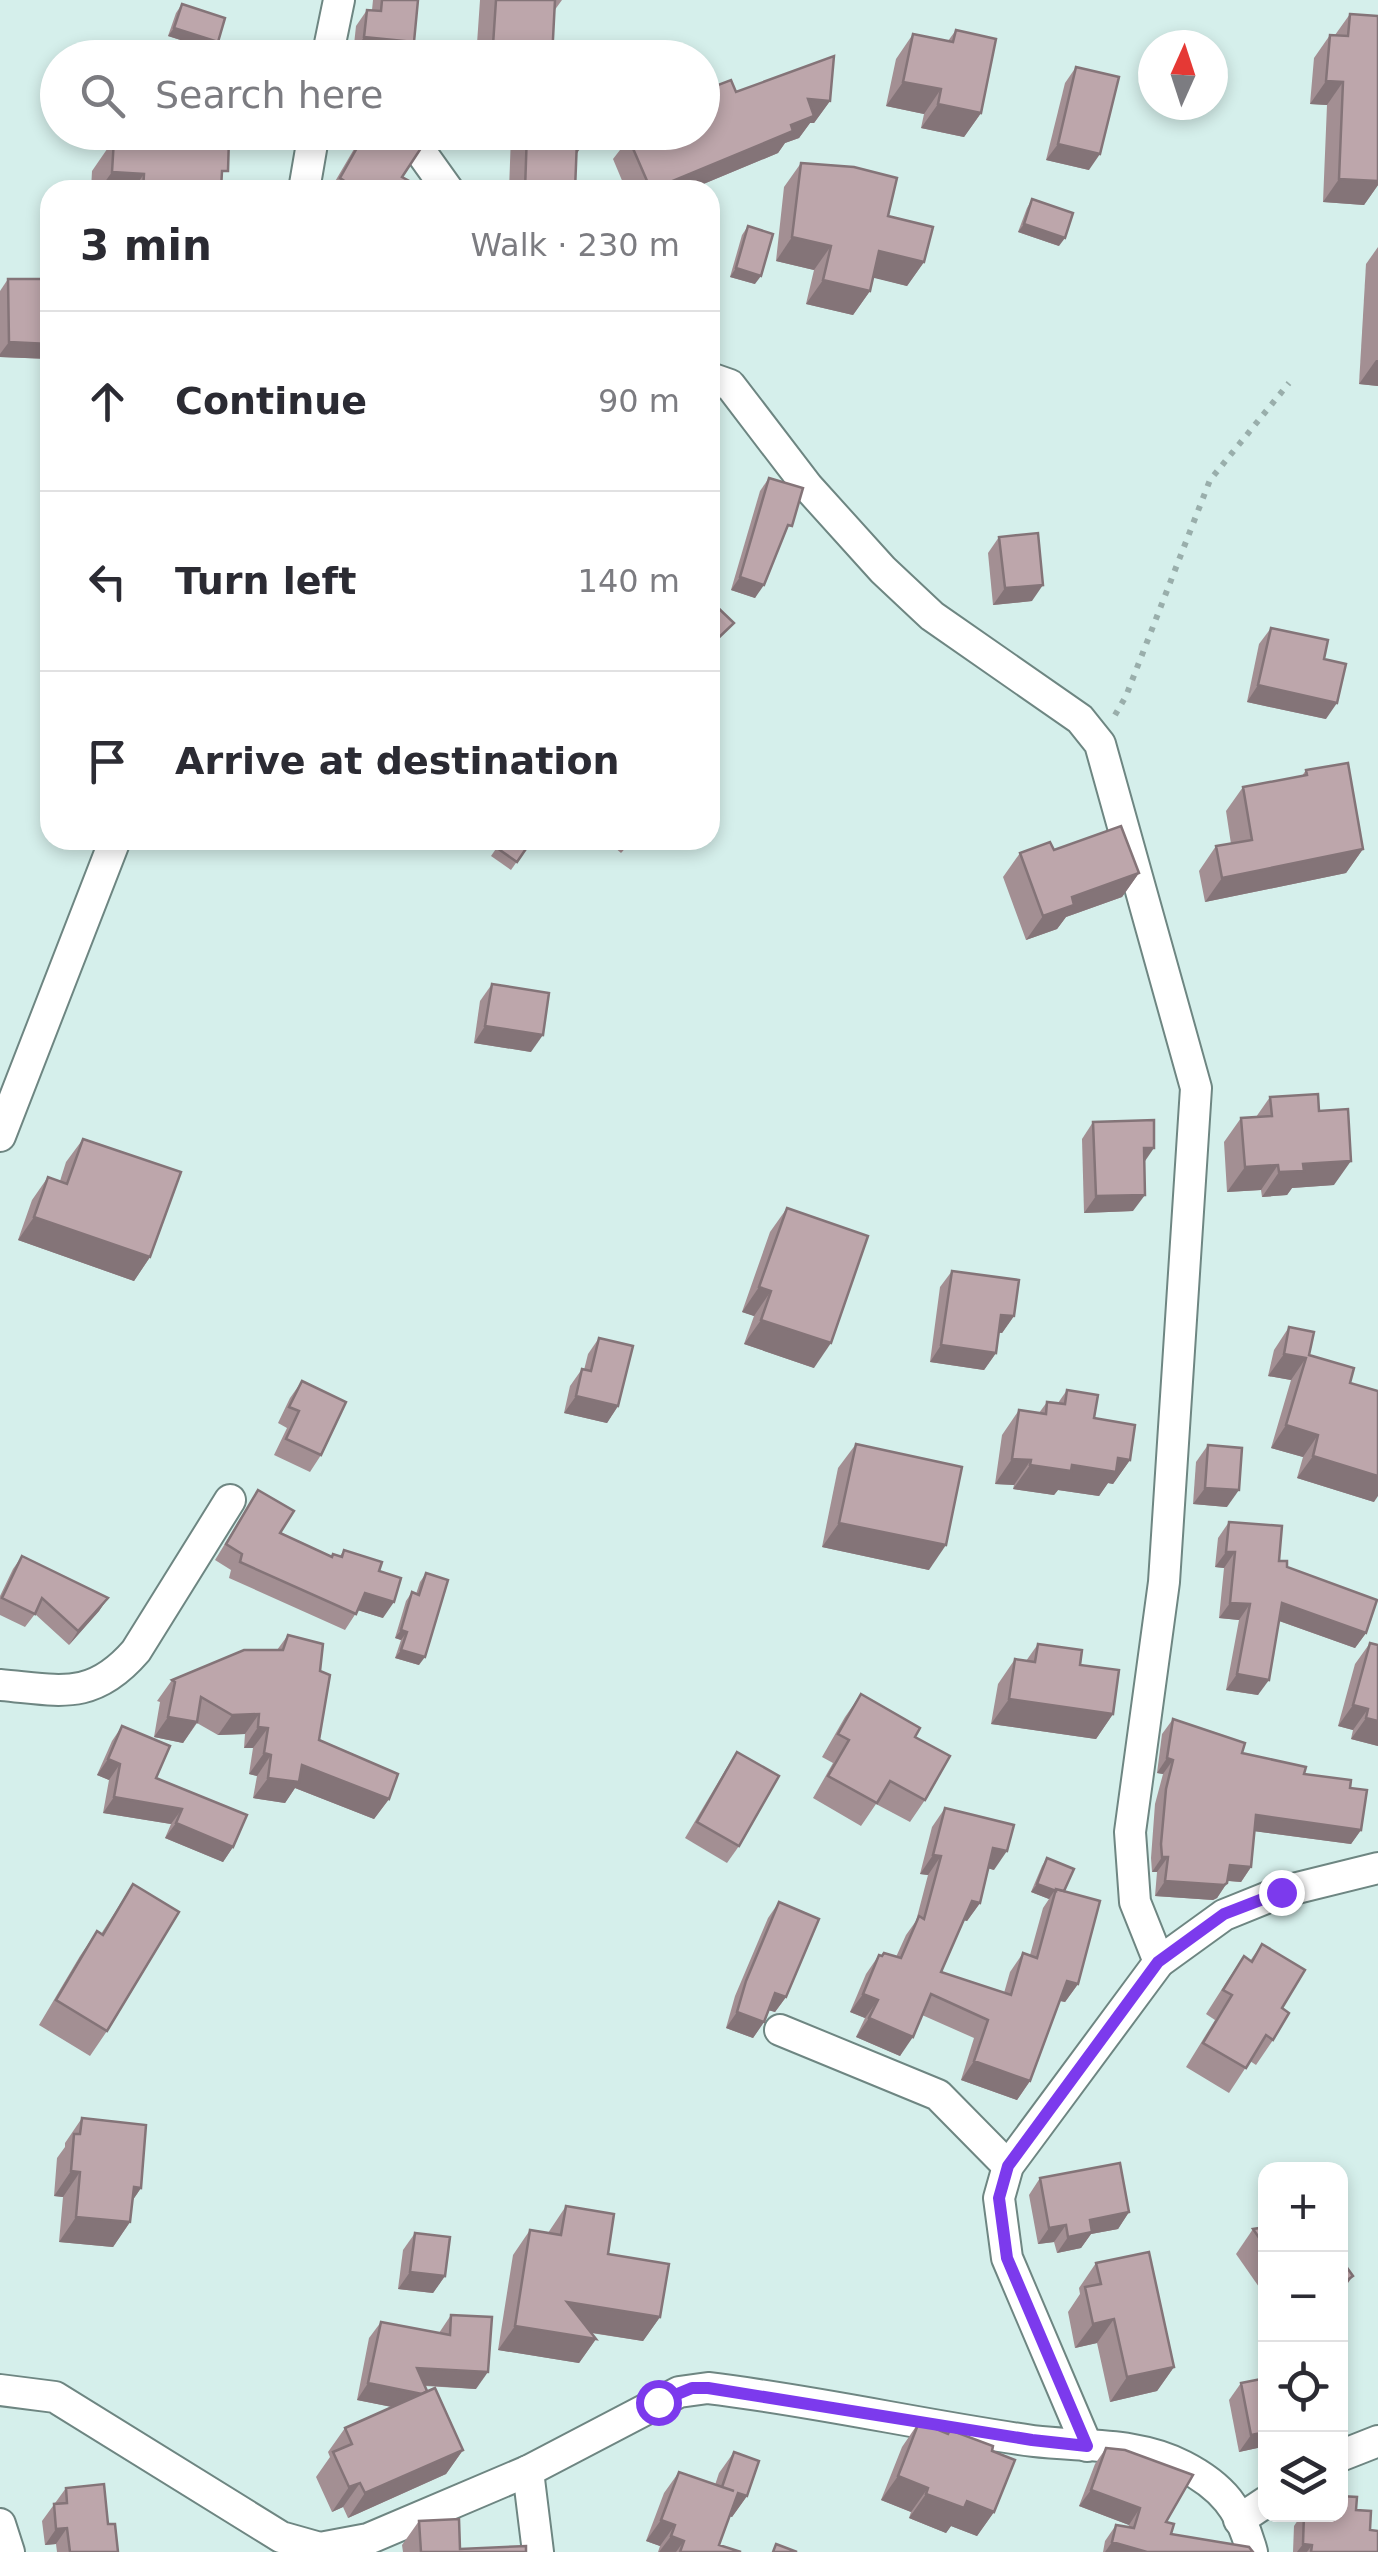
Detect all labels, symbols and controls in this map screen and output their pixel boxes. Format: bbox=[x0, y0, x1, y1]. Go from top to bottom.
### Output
north arrow bbox=[1138, 30, 1228, 120]
search box bbox=[40, 40, 720, 150]
icon: search bbox=[75, 68, 130, 123]
text: Search here bbox=[155, 73, 383, 117]
text: 3 min bbox=[80, 221, 212, 270]
text: Walk · 230 m bbox=[470, 226, 680, 264]
icon: ahead bbox=[80, 374, 135, 429]
text: Continue bbox=[175, 379, 367, 423]
text: 90 m bbox=[598, 382, 680, 420]
icon: left bbox=[80, 554, 135, 609]
text: Turn left bbox=[175, 559, 356, 603]
text: 140 m bbox=[578, 562, 680, 600]
icon: arrive bbox=[80, 734, 135, 789]
text: Arrive at destination bbox=[175, 739, 620, 783]
route end bbox=[1259, 1870, 1305, 1916]
map controls bbox=[1258, 2162, 1348, 2522]
button: + bbox=[1258, 2162, 1348, 2252]
button: − bbox=[1258, 2252, 1348, 2342]
button: locate bbox=[1258, 2342, 1348, 2432]
route start bbox=[636, 2380, 682, 2426]
button: layers bbox=[1258, 2432, 1348, 2522]

